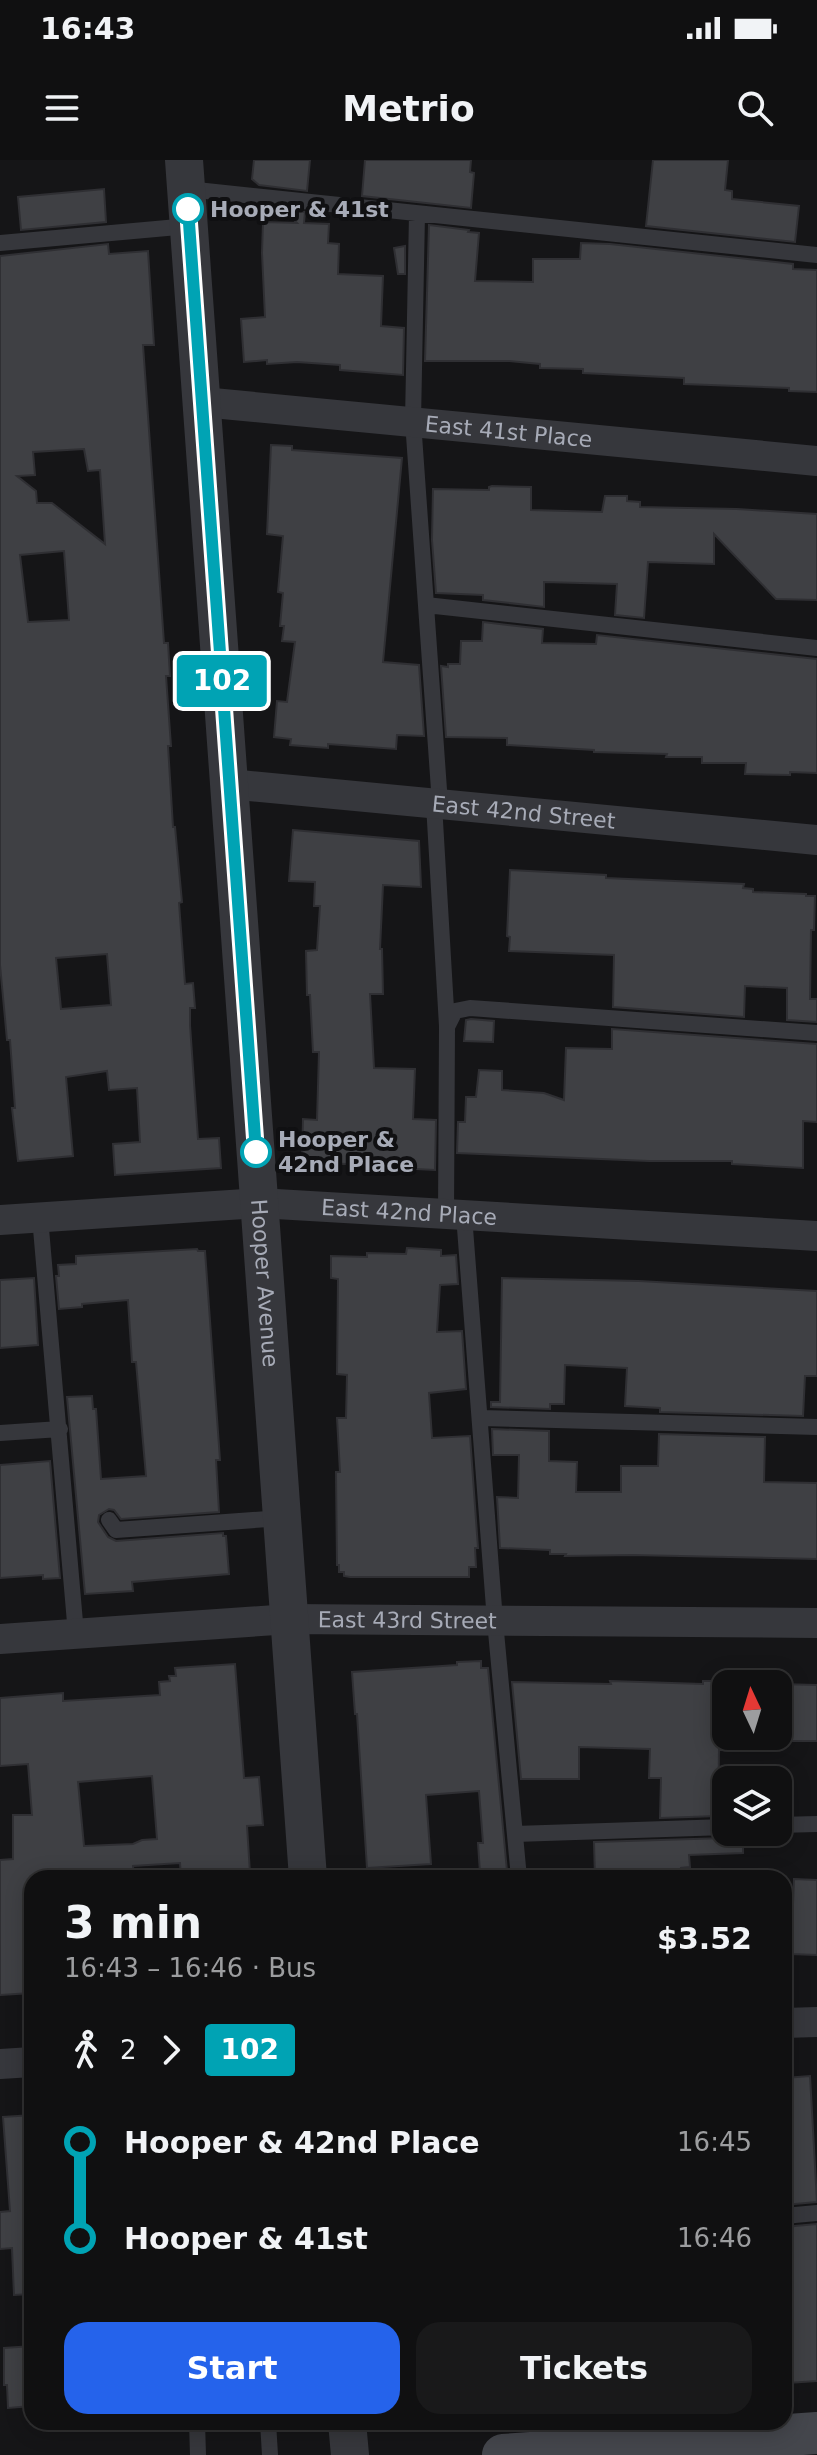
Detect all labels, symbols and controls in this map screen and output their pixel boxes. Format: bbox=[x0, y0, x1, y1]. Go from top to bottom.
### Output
text: 16:43 bbox=[40, 11, 136, 46]
icon: menu bbox=[40, 86, 84, 130]
icon: search bbox=[733, 86, 777, 130]
text: Metrio bbox=[342, 88, 475, 129]
marker: Hooper & 41st bbox=[173, 194, 203, 224]
place label: Hooper & 41st bbox=[210, 197, 389, 222]
street label: East 41st Place bbox=[424, 411, 593, 452]
line badge: 102 bbox=[176, 655, 268, 707]
text: 102 bbox=[193, 664, 251, 697]
street label: East 42nd Street bbox=[431, 791, 617, 834]
place label: Hooper & 42nd Place bbox=[278, 1127, 414, 1177]
marker: Hooper & 42nd Place bbox=[241, 1137, 271, 1167]
street label: East 42nd Place bbox=[321, 1195, 498, 1230]
street label: Hooper Avenue bbox=[246, 1198, 283, 1368]
street label: East 43rd Street bbox=[318, 1607, 497, 1634]
north arrow bbox=[712, 1670, 792, 1750]
map controls bbox=[712, 1670, 792, 1846]
button: layers bbox=[712, 1766, 792, 1846]
text: 3 min bbox=[64, 1897, 202, 1948]
text: $3.52 bbox=[657, 1921, 752, 1956]
text: 16:43 – 16:46 · Bus bbox=[64, 1953, 316, 1983]
icon: walk bbox=[64, 2028, 108, 2072]
icon: forward bbox=[149, 2028, 193, 2072]
text: 102 bbox=[221, 2033, 279, 2066]
text: 2 bbox=[120, 2035, 137, 2065]
text: Hooper & 42nd Place bbox=[124, 2125, 480, 2160]
text: 16:45 bbox=[677, 2127, 752, 2157]
text: Hooper & 41st bbox=[124, 2221, 368, 2256]
text: 16:46 bbox=[677, 2223, 752, 2253]
button: Start bbox=[64, 2322, 400, 2414]
button: Tickets bbox=[416, 2322, 752, 2414]

